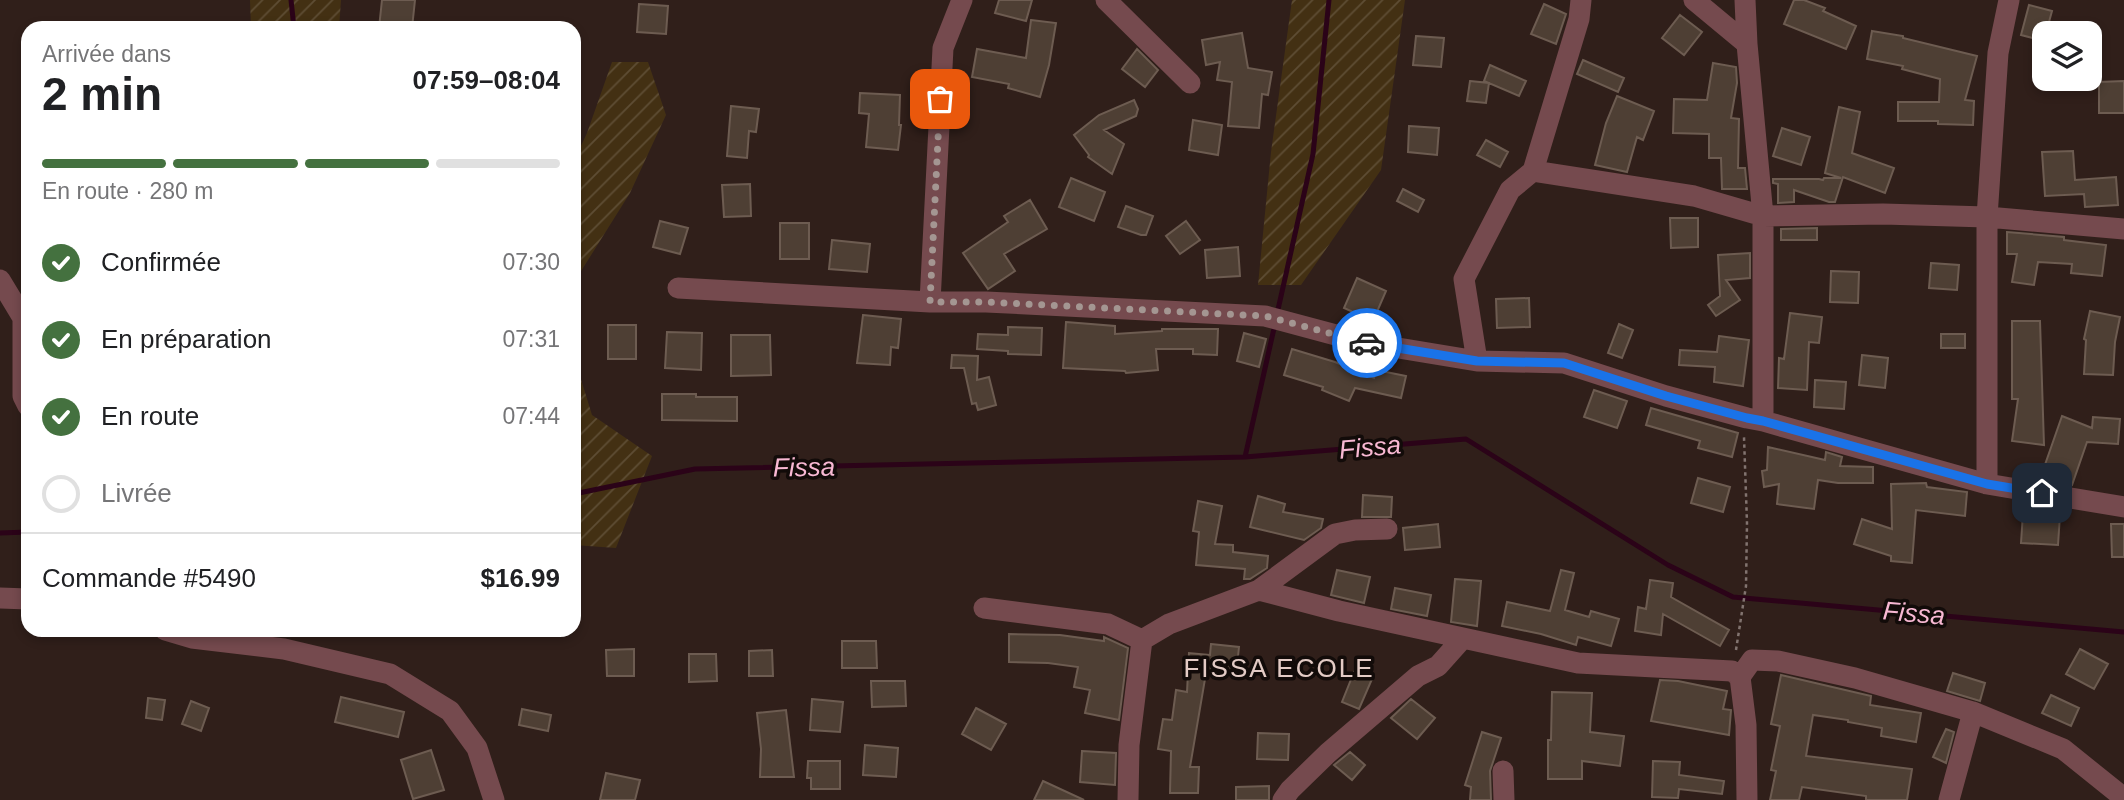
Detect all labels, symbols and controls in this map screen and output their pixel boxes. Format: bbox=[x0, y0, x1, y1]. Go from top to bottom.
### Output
map controls bbox=[2032, 21, 2102, 91]
button: layers bbox=[2032, 21, 2102, 91]
text: Arrivée dans bbox=[42, 41, 171, 67]
text: 07:59–08:04 bbox=[413, 65, 560, 95]
text: 2 min bbox=[42, 68, 162, 120]
pin bbox=[910, 69, 970, 129]
icon: bag bbox=[921, 80, 959, 118]
text: En route · 280 m bbox=[42, 178, 213, 204]
icon: check bbox=[42, 244, 80, 282]
text: Confirmée bbox=[101, 247, 221, 277]
text: 07:30 bbox=[502, 249, 560, 275]
courier bbox=[1332, 308, 1402, 378]
icon: check bbox=[42, 321, 80, 359]
text: En préparation bbox=[101, 324, 272, 354]
icon: car bbox=[1348, 324, 1386, 362]
text: 07:31 bbox=[502, 326, 560, 352]
icon: check bbox=[42, 398, 80, 436]
text: En route bbox=[101, 401, 199, 431]
text: 07:44 bbox=[502, 403, 560, 429]
water label: Fissa bbox=[1338, 429, 1402, 465]
water label: Fissa bbox=[773, 451, 835, 483]
pin bbox=[2012, 463, 2072, 523]
icon: home bbox=[2023, 474, 2061, 512]
text: Livrée bbox=[101, 478, 172, 508]
text: Commande #5490 bbox=[42, 563, 256, 593]
text: $16.99 bbox=[480, 563, 560, 593]
water label: Fissa bbox=[1882, 595, 1946, 631]
district label: FISSA ECOLE bbox=[1183, 653, 1375, 683]

